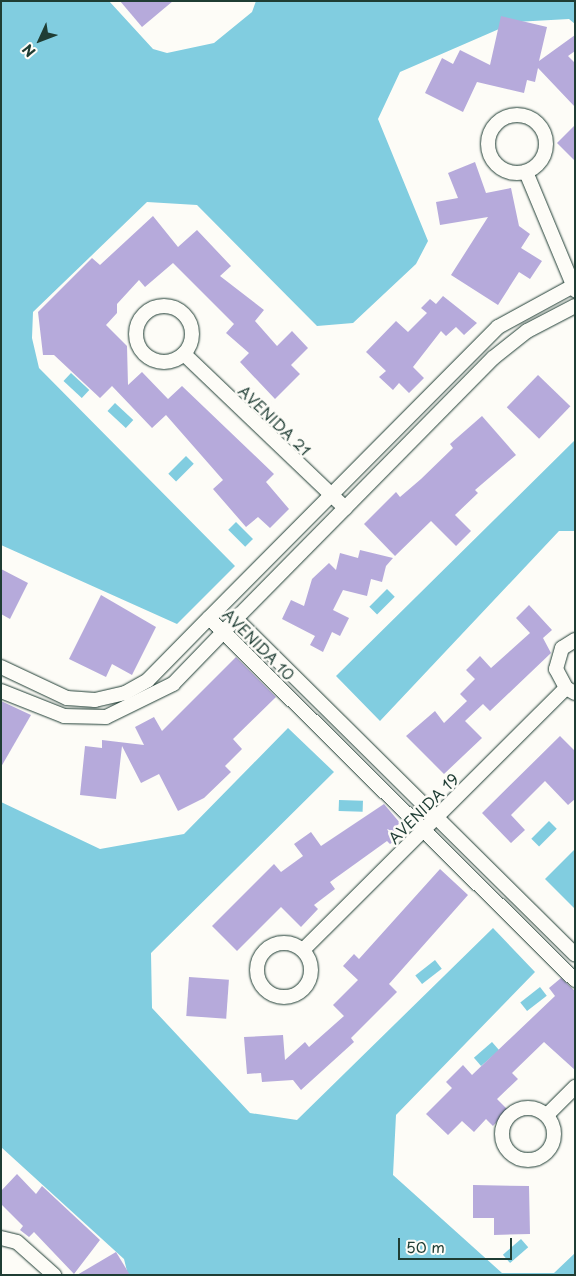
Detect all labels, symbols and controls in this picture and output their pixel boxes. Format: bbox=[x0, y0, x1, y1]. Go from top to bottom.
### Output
north arrow bbox=[15, 15, 65, 65]
text: N bbox=[17, 39, 40, 62]
street label: AVENIDA 21 bbox=[236, 382, 314, 458]
street label: AVENIDA 10 bbox=[220, 605, 298, 683]
street label: AVENIDA 19 bbox=[385, 770, 461, 846]
scale bar bbox=[401, 1228, 515, 1260]
text: 50 m bbox=[406, 1235, 445, 1258]

